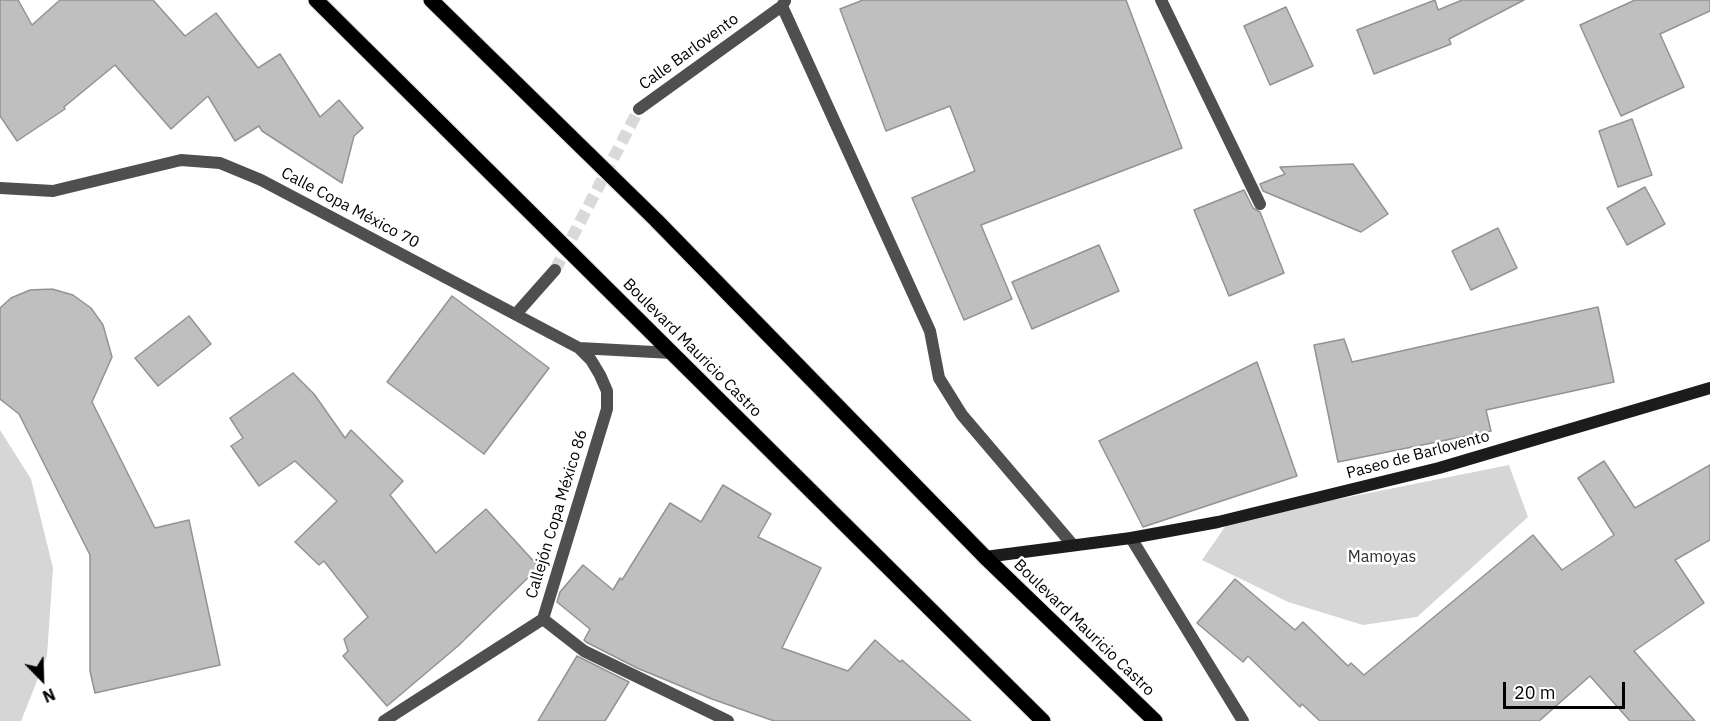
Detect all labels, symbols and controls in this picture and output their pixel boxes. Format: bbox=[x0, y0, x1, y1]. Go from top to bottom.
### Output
street label: Calle Barlovento bbox=[636, 10, 742, 94]
street label: Calle Copa México 70 bbox=[278, 163, 422, 253]
street label: Boulevard Mauricio Castro bbox=[619, 275, 765, 421]
street label: Callejón Copa México 86 bbox=[522, 427, 592, 601]
street label: Paseo de Barlovento bbox=[1344, 427, 1492, 483]
park label: Mamoyas bbox=[1348, 547, 1416, 567]
street label: Boulevard Mauricio Castro bbox=[1010, 556, 1158, 700]
north arrow bbox=[12, 649, 72, 709]
scale bar bbox=[1506, 670, 1628, 708]
text: 20 m bbox=[1514, 681, 1556, 704]
text: N bbox=[40, 684, 58, 707]

